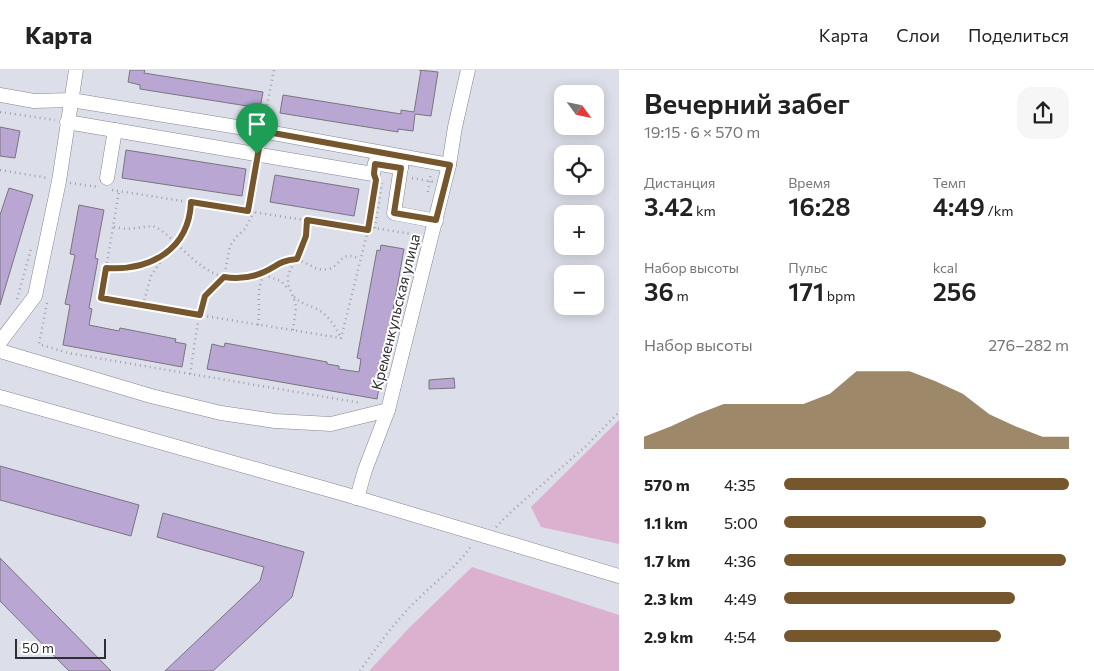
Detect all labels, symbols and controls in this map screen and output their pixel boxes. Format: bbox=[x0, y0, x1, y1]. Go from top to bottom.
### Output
text: Карта bbox=[25, 20, 92, 49]
text: Карта bbox=[819, 24, 868, 46]
text: Слои bbox=[896, 24, 940, 46]
text: Поделиться bbox=[968, 24, 1069, 46]
north arrow bbox=[554, 85, 604, 135]
map controls bbox=[554, 85, 604, 315]
text: Вечерний забег bbox=[644, 86, 850, 120]
button: share bbox=[1017, 87, 1069, 139]
pin bbox=[236, 103, 278, 154]
icon: arrive bbox=[243, 110, 271, 138]
text: 19:15 · 6 × 570 m bbox=[644, 122, 760, 141]
button: locate bbox=[554, 145, 604, 195]
text: Дистанция bbox=[644, 174, 715, 191]
text: Время bbox=[788, 174, 830, 191]
text: Темп bbox=[933, 174, 966, 191]
text: 3.42 bbox=[644, 191, 693, 221]
text: 16:28 bbox=[788, 191, 851, 221]
text: 4:49 bbox=[933, 191, 985, 221]
text: km bbox=[693, 202, 716, 219]
text: /km bbox=[985, 202, 1014, 219]
button: + bbox=[554, 205, 604, 255]
street label: Кременкульская улица bbox=[367, 232, 423, 392]
text: Набор высоты bbox=[644, 259, 739, 276]
text: Пульс bbox=[788, 259, 828, 276]
text: kcal bbox=[933, 259, 958, 276]
button: − bbox=[554, 265, 604, 315]
text: 36 bbox=[644, 276, 674, 306]
text: 171 bbox=[788, 276, 824, 306]
text: 256 bbox=[933, 276, 977, 306]
text: m bbox=[674, 287, 689, 304]
text: bpm bbox=[824, 287, 856, 304]
text: Набор высоты bbox=[644, 335, 753, 354]
text: 276–282 m bbox=[988, 335, 1069, 354]
text: 570 m bbox=[644, 475, 690, 494]
text: 4:35 bbox=[724, 475, 756, 494]
text: 1.1 km bbox=[644, 513, 688, 532]
text: 5:00 bbox=[724, 513, 758, 532]
text: 1.7 km bbox=[644, 551, 690, 570]
text: 4:36 bbox=[724, 551, 756, 570]
text: 2.3 km bbox=[644, 589, 693, 608]
text: 4:49 bbox=[724, 589, 757, 608]
text: 2.9 km bbox=[644, 627, 693, 646]
text: 4:54 bbox=[724, 627, 756, 646]
scale bar bbox=[15, 636, 106, 659]
text: 50 m bbox=[22, 639, 54, 656]

